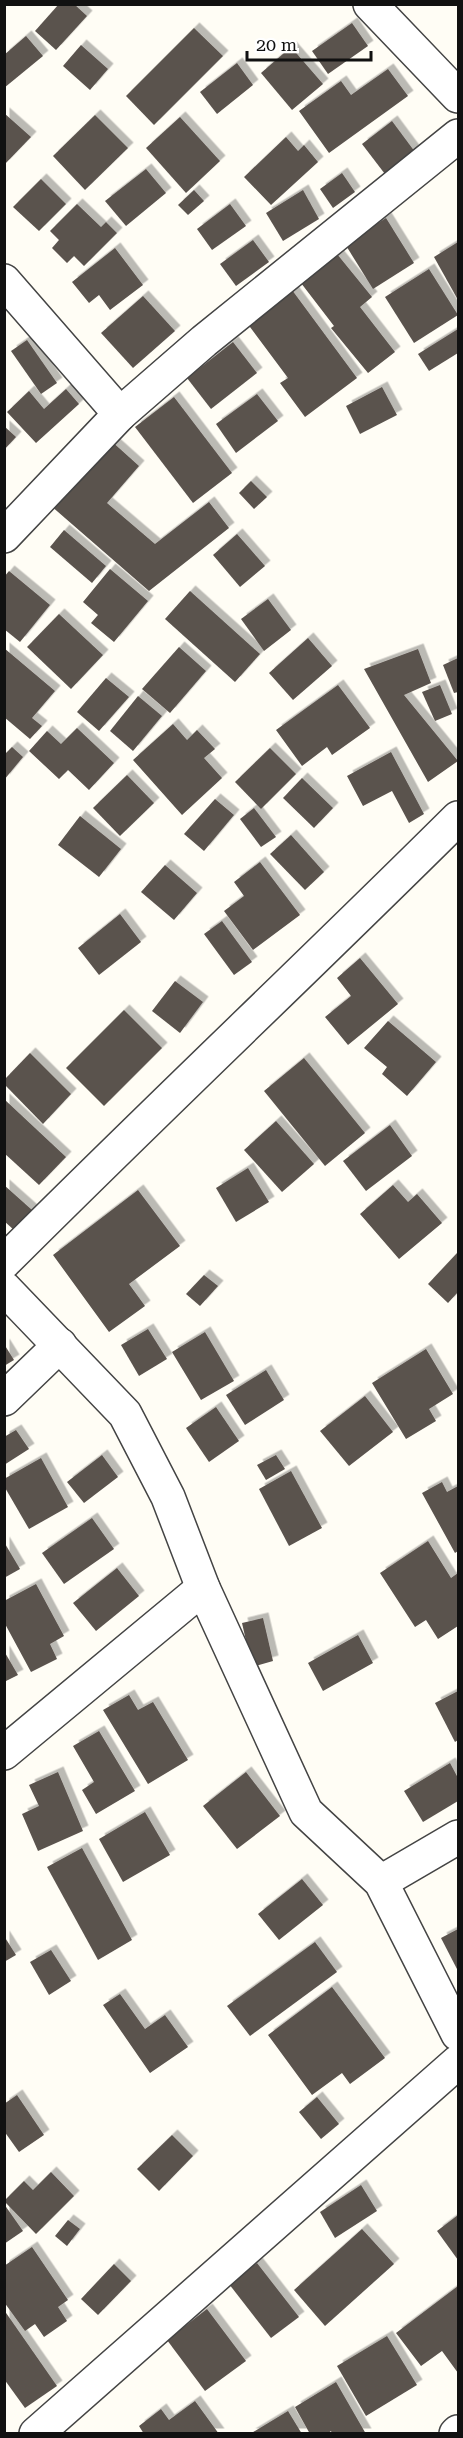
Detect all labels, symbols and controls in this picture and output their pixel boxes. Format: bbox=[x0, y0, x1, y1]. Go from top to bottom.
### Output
scale bar bbox=[247, 24, 372, 62]
text: 20 m bbox=[256, 34, 297, 55]

